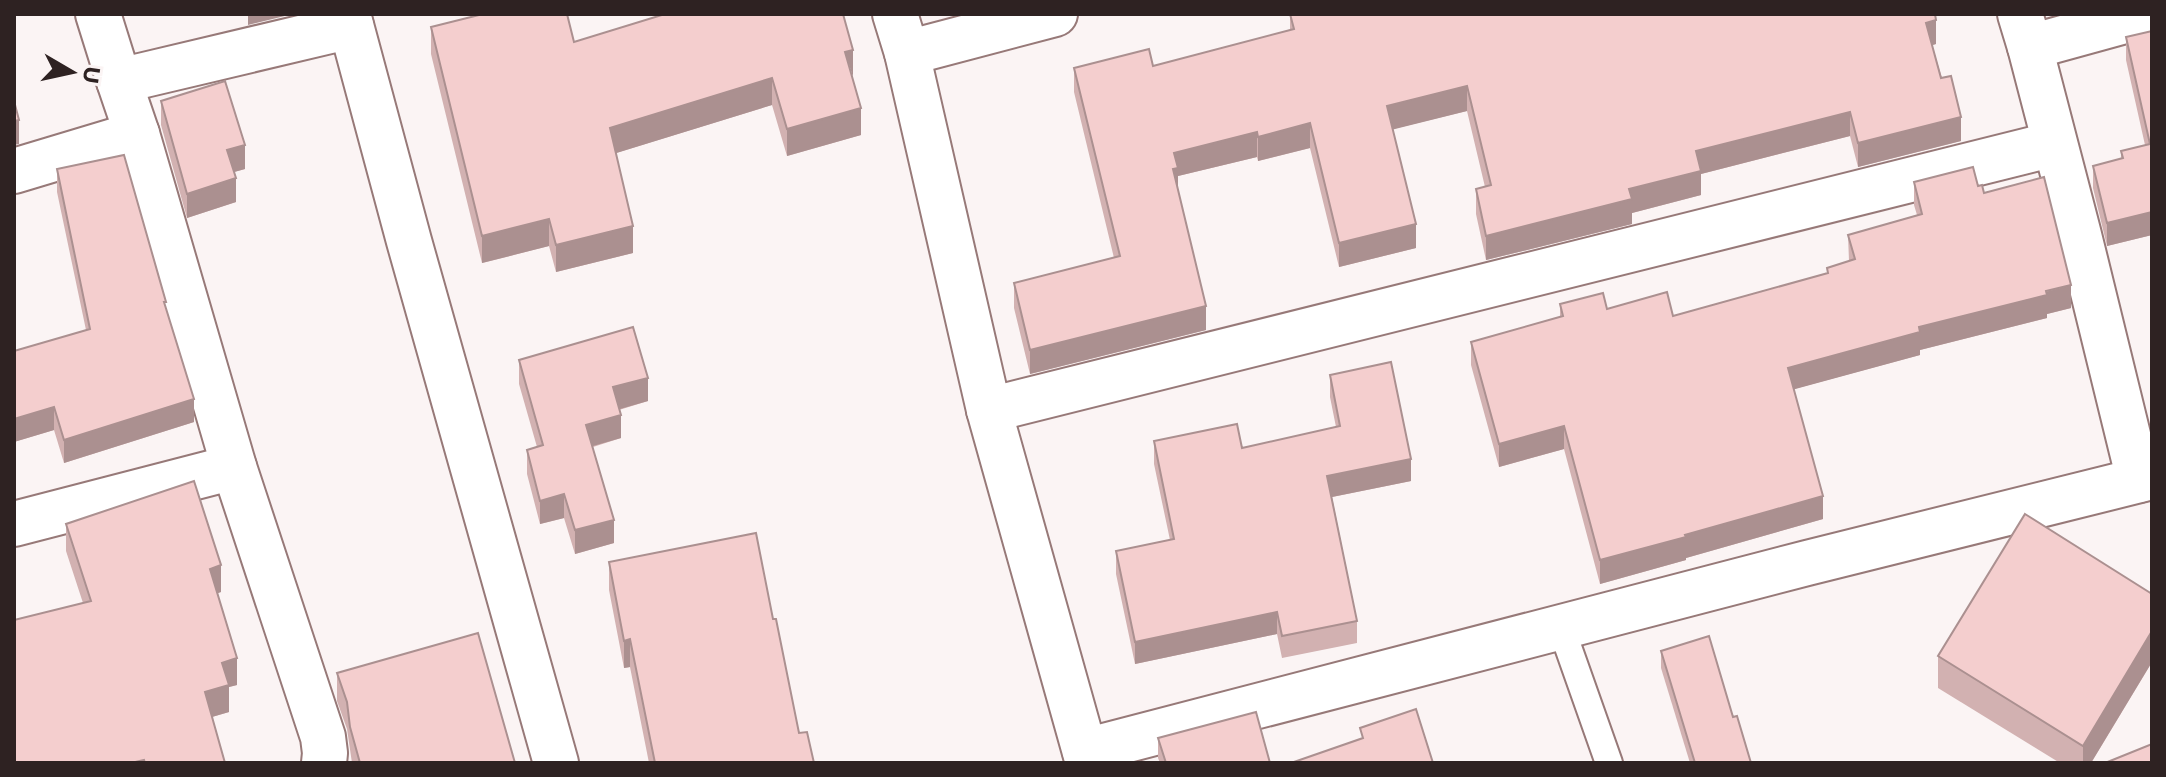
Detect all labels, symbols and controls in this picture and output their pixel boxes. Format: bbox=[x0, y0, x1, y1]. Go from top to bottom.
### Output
north arrow bbox=[32, 32, 112, 112]
text: U bbox=[77, 64, 106, 86]

